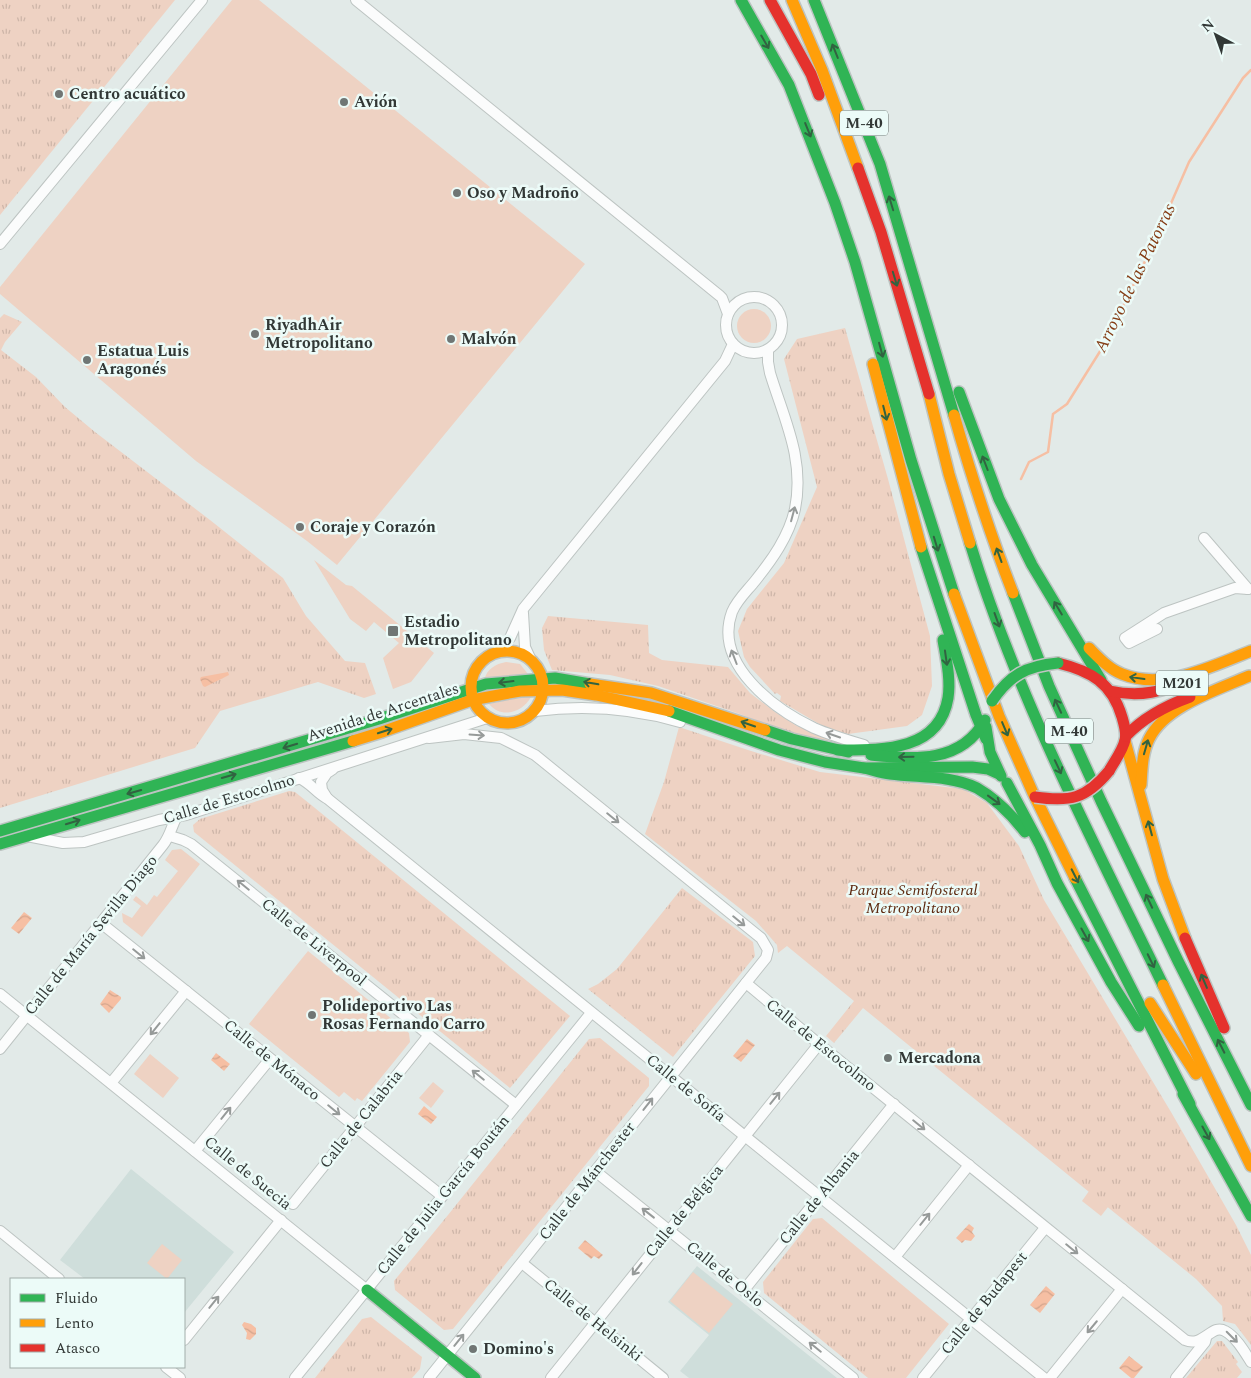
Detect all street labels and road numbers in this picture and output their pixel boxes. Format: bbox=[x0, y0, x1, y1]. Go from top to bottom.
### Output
road number: M-40 bbox=[840, 110, 888, 136]
road number: M201 bbox=[1156, 670, 1208, 696]
street label: Avenida de Arcentales bbox=[304, 676, 462, 748]
road number: M-40 bbox=[1045, 718, 1093, 744]
street label: Calle de Estocolmo bbox=[160, 768, 298, 830]
street label: Calle de María Sevilla Diago bbox=[19, 850, 163, 1020]
street label: Calle de Liverpool bbox=[256, 892, 372, 992]
street label: Calle de Estocolmo bbox=[761, 993, 881, 1097]
street label: Calle de Mónaco bbox=[218, 1013, 326, 1107]
street label: Calle de Sofía bbox=[641, 1048, 731, 1128]
street label: Calle de Calabria bbox=[314, 1064, 409, 1174]
street label: Calle de Julia García Boután bbox=[371, 1110, 515, 1280]
street label: Calle de Mánchester bbox=[533, 1117, 641, 1245]
street label: Calle de Suecia bbox=[199, 1130, 297, 1216]
street label: Calle de Albania bbox=[773, 1144, 865, 1250]
street label: Calle de Bélgica bbox=[639, 1159, 729, 1263]
street label: Calle de Oslo bbox=[681, 1235, 769, 1313]
street label: Calle de Budapest bbox=[935, 1246, 1033, 1360]
street label: Calle de Helsinki bbox=[538, 1272, 648, 1368]

